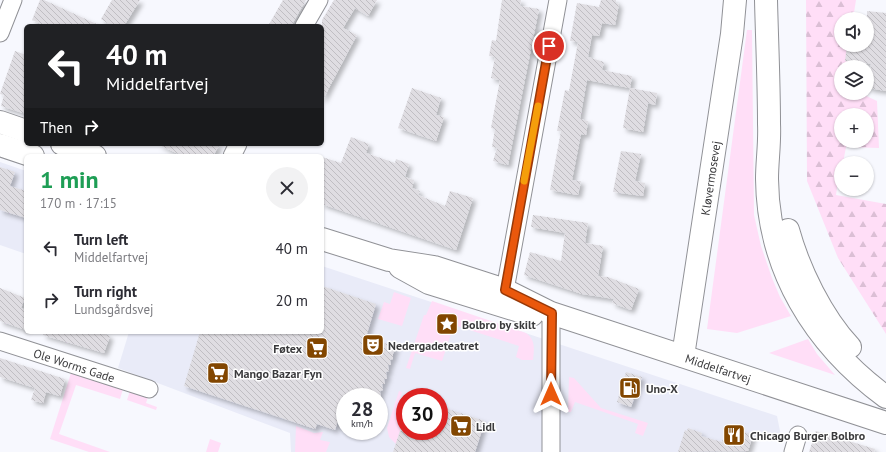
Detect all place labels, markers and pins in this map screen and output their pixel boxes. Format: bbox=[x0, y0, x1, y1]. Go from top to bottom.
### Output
pin bbox=[532, 29, 566, 63]
place icon: Bolbro by skilt bbox=[434, 311, 460, 337]
place label: Bolbro by skilt bbox=[462, 317, 537, 332]
theatre icon: Nedergadeteatret bbox=[360, 332, 386, 358]
supermarket icon: Føtex bbox=[304, 335, 330, 361]
place label: Nedergadeteatret bbox=[388, 338, 479, 353]
place label: Føtex bbox=[273, 341, 303, 356]
supermarket icon: Mango Bazar Fyn bbox=[205, 360, 231, 386]
place label: Mango Bazar Fyn bbox=[234, 366, 322, 381]
fuel station icon: Uno-X bbox=[617, 375, 643, 401]
place label: Uno-X bbox=[646, 381, 678, 396]
supermarket icon: Lidl bbox=[448, 413, 474, 439]
place label: Lidl bbox=[476, 419, 496, 434]
restaurant icon: Chicago Burger Bolbro bbox=[721, 422, 747, 448]
place label: Chicago Burger Bolbro bbox=[750, 428, 866, 443]

